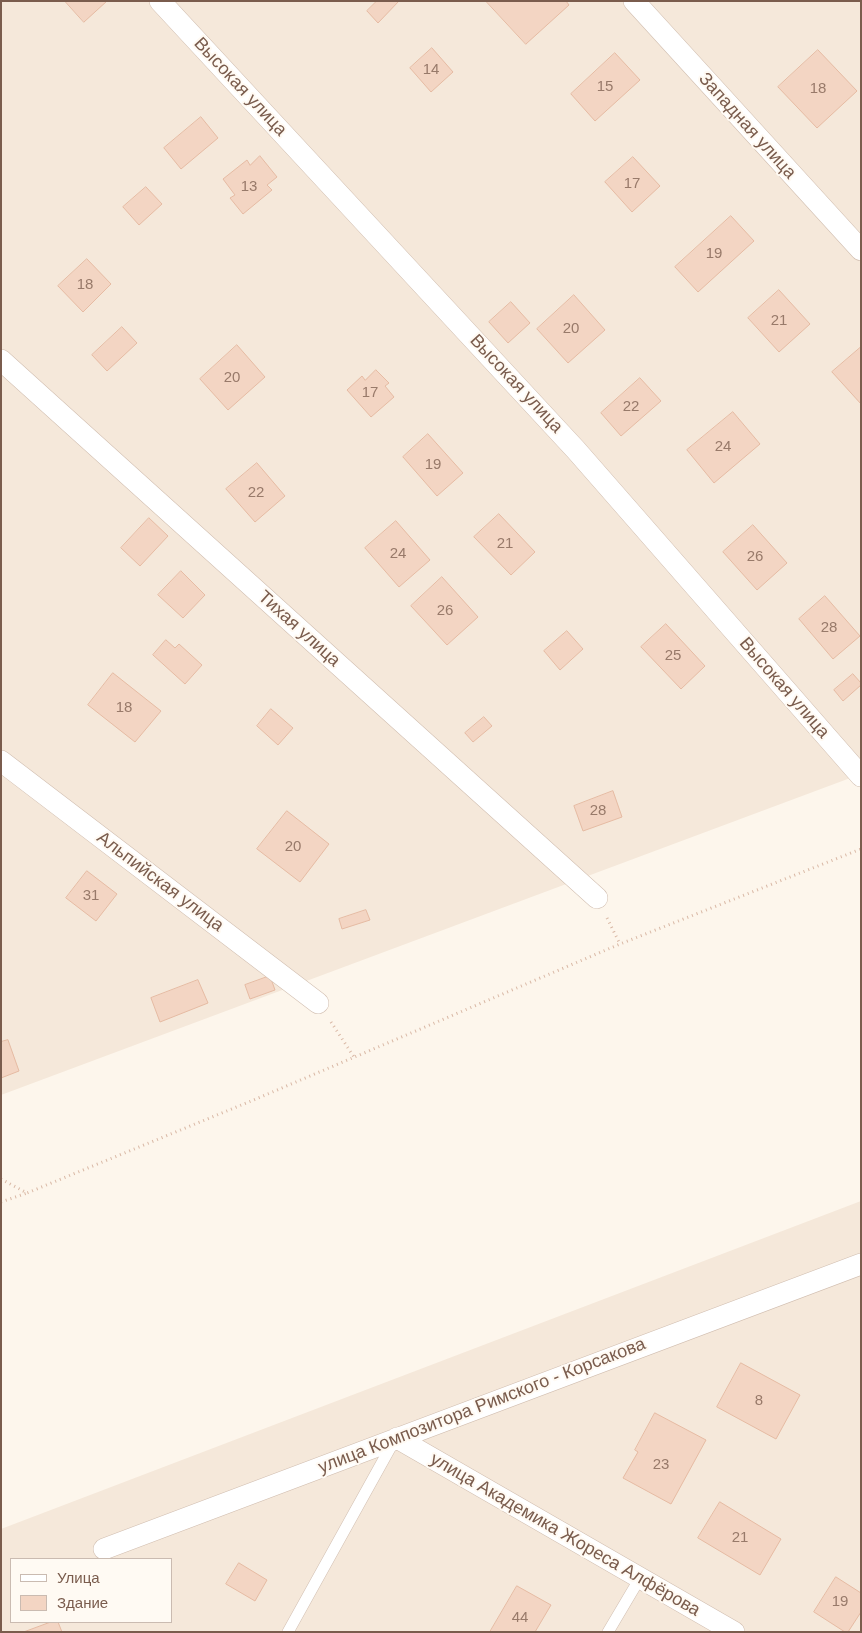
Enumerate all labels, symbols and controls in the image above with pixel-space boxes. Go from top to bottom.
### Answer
street label: Высокая улица [189,33,291,141]
house number: 14 [423,61,439,79]
street label: Западная улица [694,68,800,184]
house number: 15 [597,78,613,96]
house number: 18 [810,80,826,98]
house number: 17 [624,175,640,193]
house number: 13 [241,178,257,196]
house number: 19 [706,245,722,263]
house number: 18 [77,276,93,294]
house number: 21 [771,312,787,330]
house number: 20 [563,320,579,338]
street label: Высокая улица [465,330,567,438]
house number: 20 [224,369,240,387]
house number: 17 [362,384,378,402]
house number: 22 [623,398,639,416]
house number: 24 [715,438,731,456]
house number: 19 [425,456,441,474]
house number: 22 [248,484,264,502]
house number: 21 [497,535,513,553]
house number: 24 [390,545,406,563]
house number: 26 [747,548,763,566]
street label: Тихая улица [253,586,345,672]
house number: 26 [437,602,453,620]
house number: 28 [821,619,837,637]
street label: Высокая улица [734,633,834,743]
house number: 25 [665,647,681,665]
house number: 18 [116,699,132,717]
house number: 28 [590,802,606,820]
street label: Альпийская улица [92,827,228,937]
house number: 20 [285,838,301,856]
house number: 31 [83,887,99,905]
street label: улица Композитора Римского - Корсакова [315,1333,649,1479]
house number: 8 [755,1392,763,1410]
street label: улица Академика Жореса Алфёрова [426,1449,704,1621]
house number: 23 [653,1456,669,1474]
house number: 21 [732,1529,748,1547]
legend [10,1558,172,1623]
text: Улица [57,1569,100,1586]
house number: 19 [832,1593,848,1611]
text: Здание [57,1594,108,1611]
house number: 44 [512,1609,528,1627]

